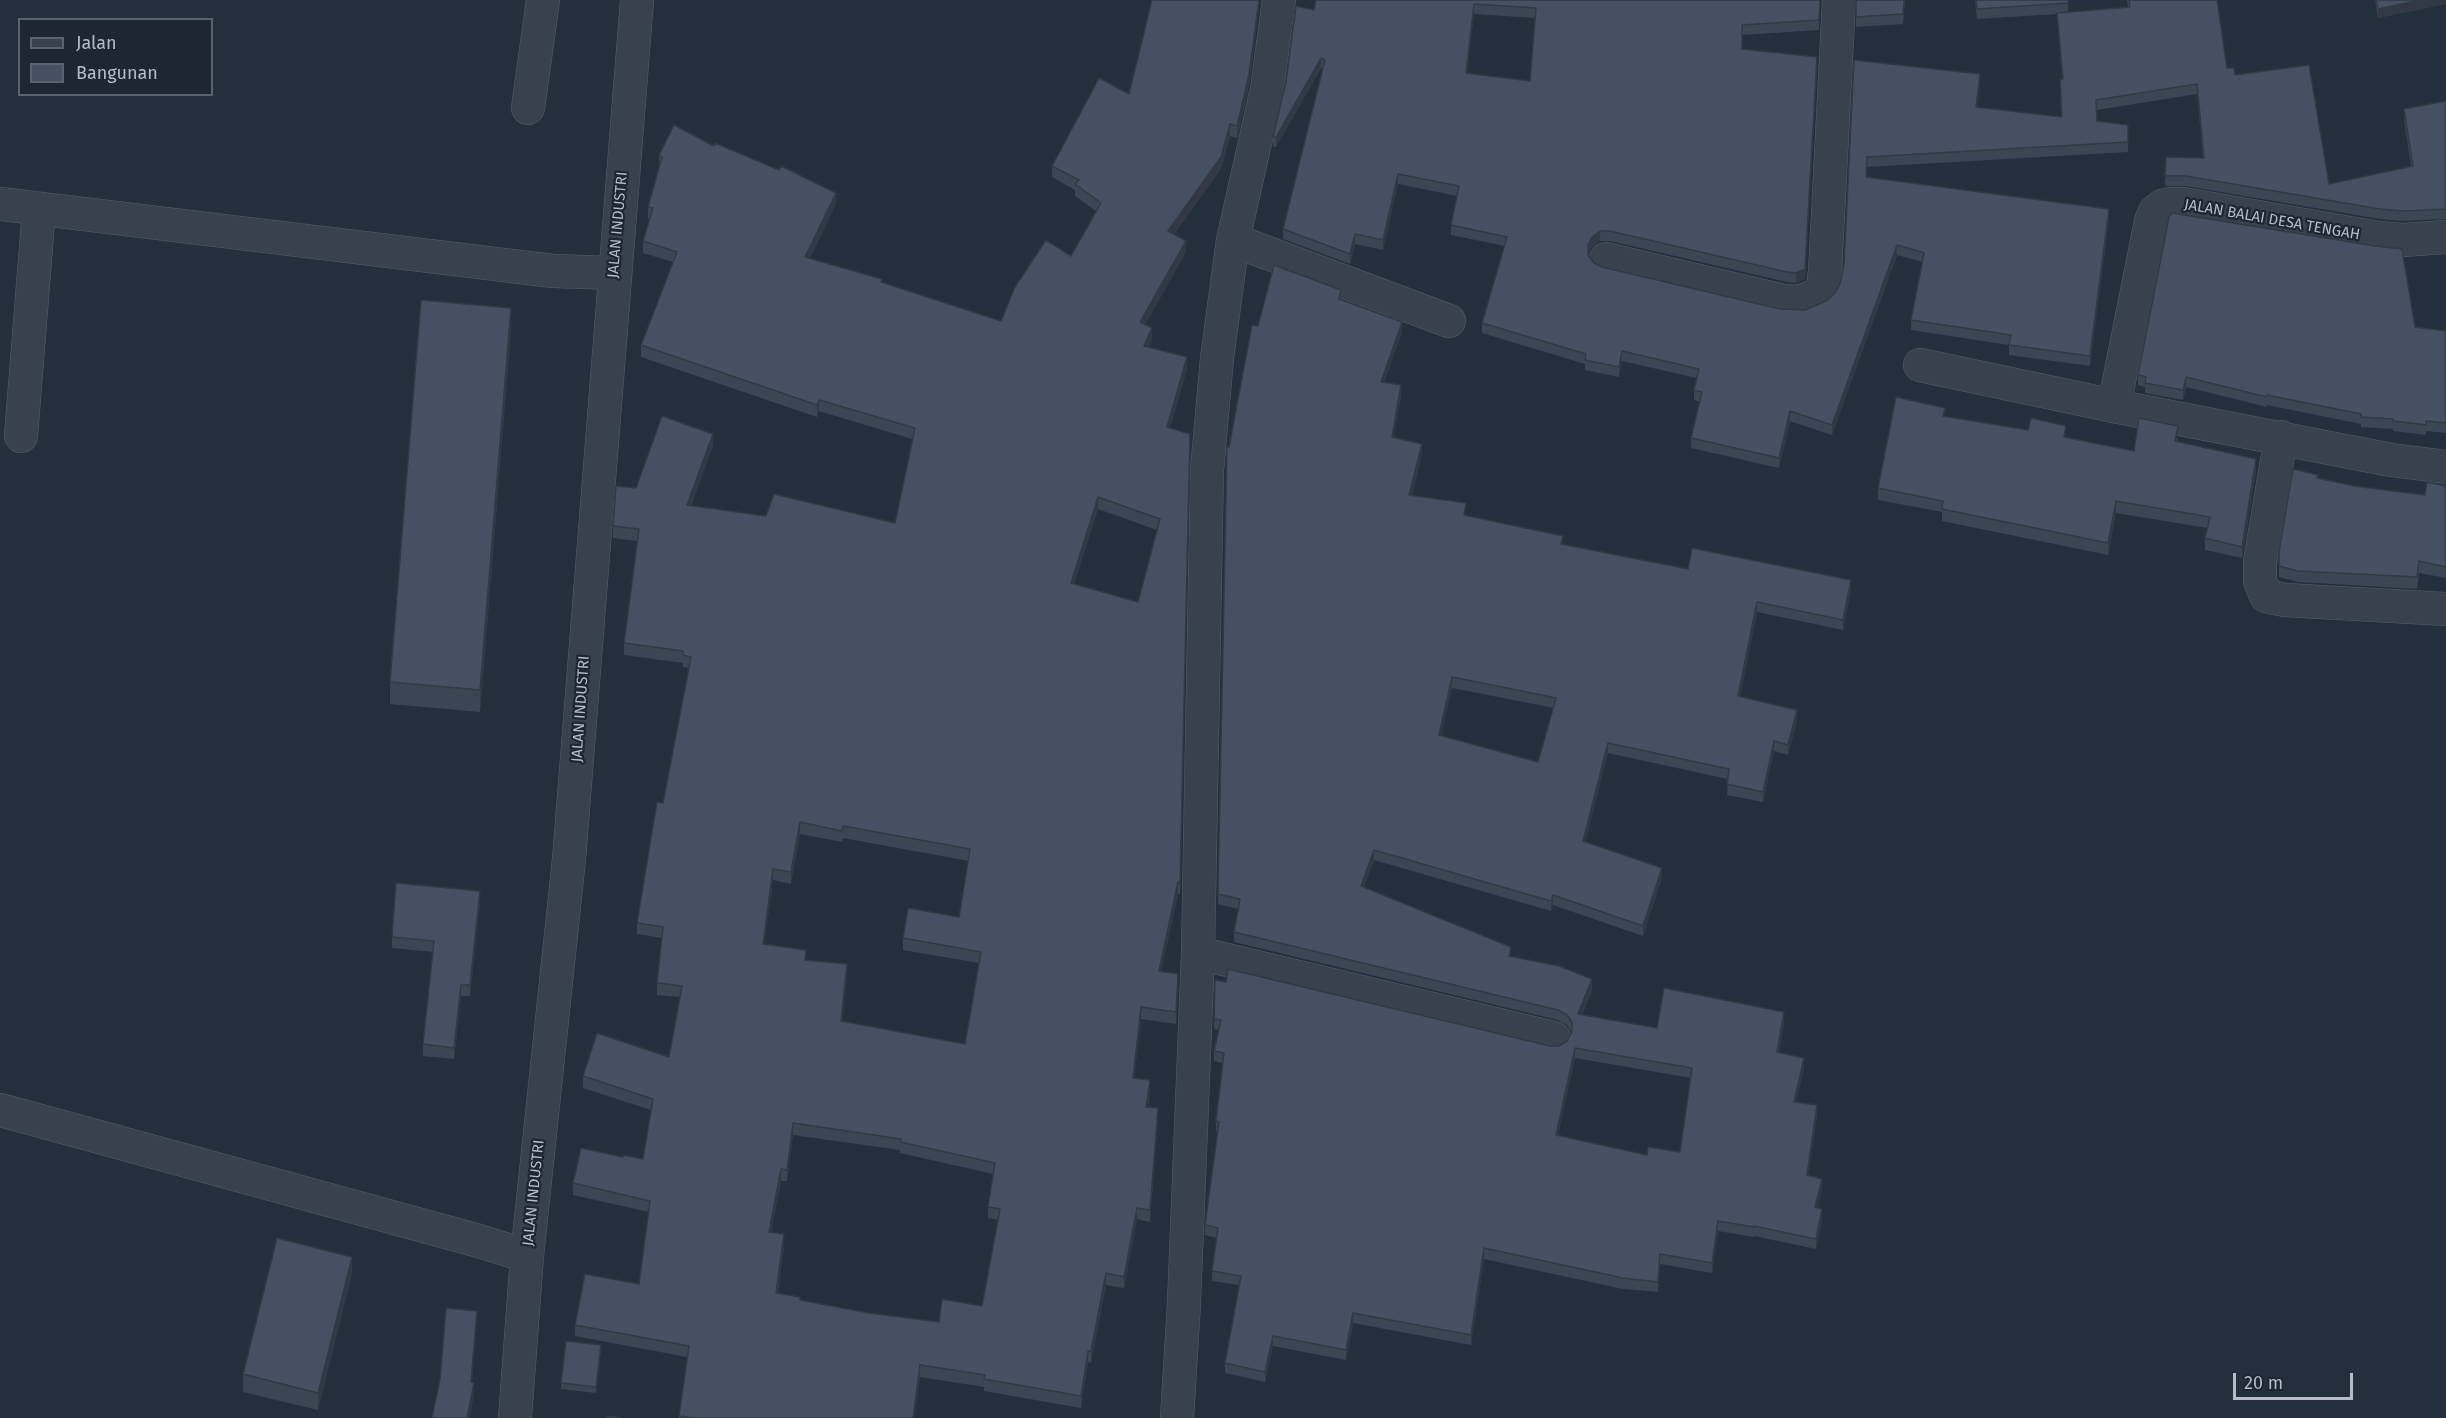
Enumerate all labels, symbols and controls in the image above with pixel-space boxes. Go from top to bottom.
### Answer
legend [18,18,213,96]
text: Jalan [76,32,117,54]
text: Bangunan [76,62,158,84]
street label: JALAN INDUSTRI [604,171,632,279]
street label: JALAN BALAI DESA TENGAH [2183,196,2361,244]
street label: JALAN INDUSTRI [568,655,594,763]
street label: JALAN INDUSTRI [519,1139,549,1247]
scale bar [2236,1361,2356,1399]
text: 20 m [2244,1372,2283,1394]

